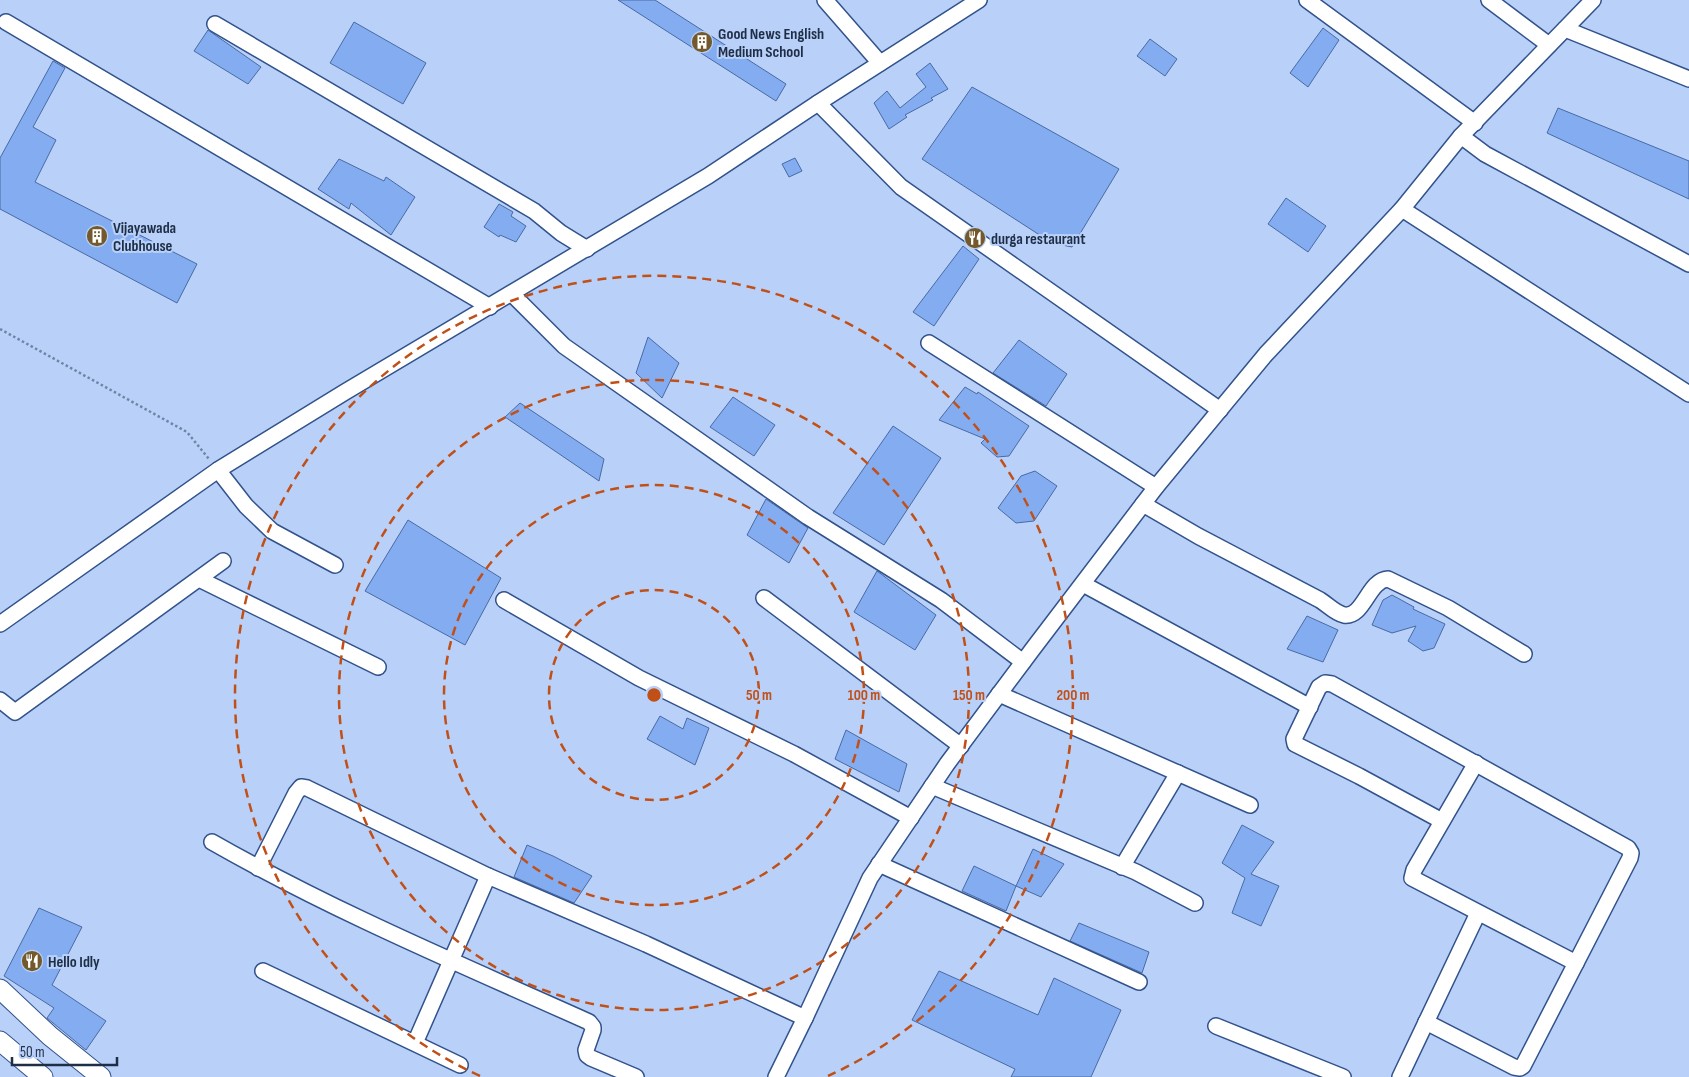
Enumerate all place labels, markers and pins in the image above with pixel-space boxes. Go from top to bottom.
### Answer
place label: Good News English Medium School [718,25,824,62]
building icon: Good News English Medium School [690,30,714,54]
place label: Vijayawada Clubhouse [113,219,176,256]
building icon: Vijayawada Clubhouse [85,224,109,248]
restaurant icon: durga restaurant [963,226,987,250]
place label: durga restaurant [991,230,1085,249]
centre of rings [645,686,663,704]
restaurant icon: Hello Idly [20,949,44,973]
place label: Hello Idly [48,953,100,972]

